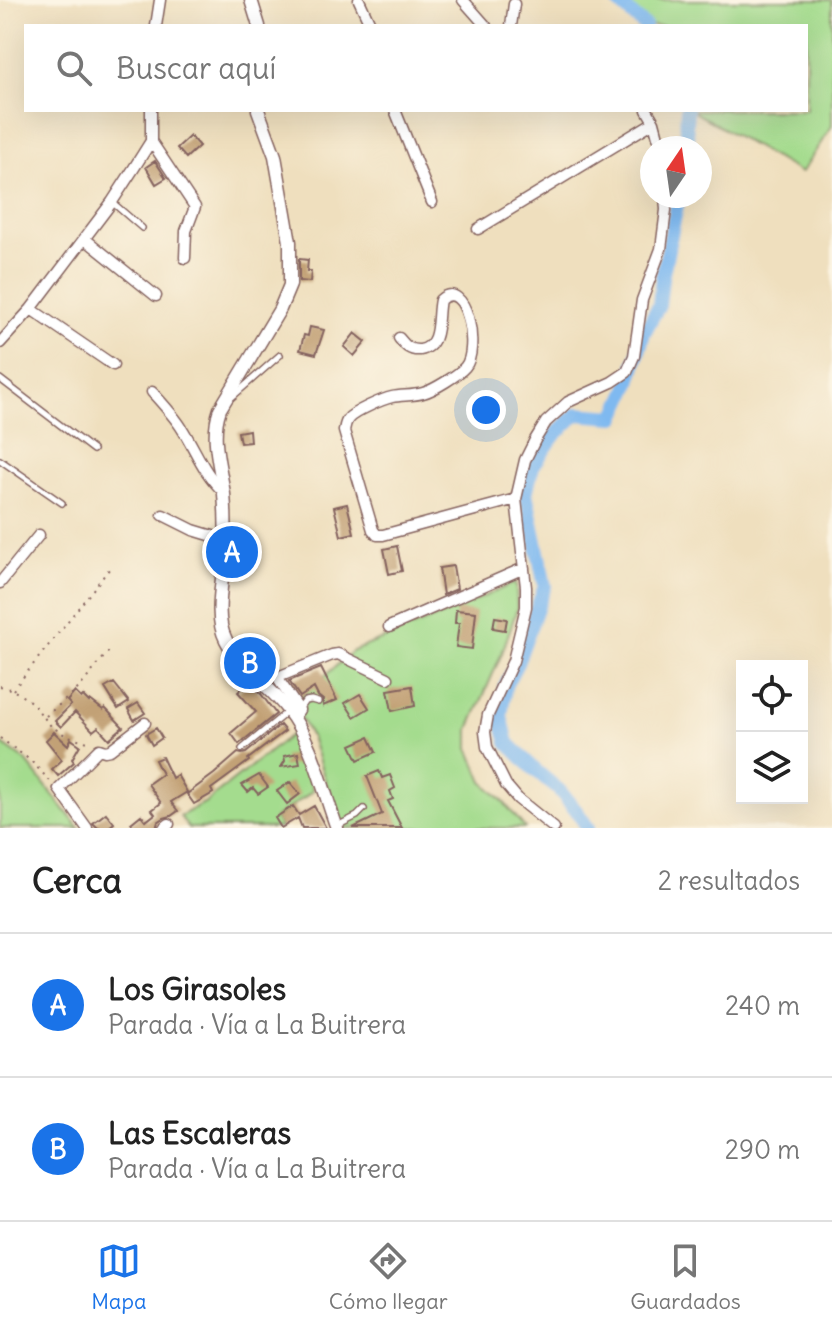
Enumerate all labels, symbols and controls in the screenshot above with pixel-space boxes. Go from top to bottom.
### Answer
search box [24,24,808,112]
icon: search [52,46,96,90]
text: Buscar aquí [116,49,276,87]
north arrow [640,136,712,208]
your location [466,390,506,430]
pin: A [206,522,258,582]
pin: B [224,633,276,693]
map controls [736,660,808,804]
button: locate [736,660,808,732]
button: layers [736,732,808,804]
text: Cerca [32,859,122,902]
text: 2 resultados [658,864,800,897]
text: Los Girasoles [108,970,286,1008]
text: A [50,989,66,1022]
text: 240 m [725,989,800,1022]
text: Parada · Vía a La Buitrera [108,1008,406,1041]
text: Las Escaleras [108,1114,291,1152]
text: B [49,1133,67,1166]
text: 290 m [725,1133,800,1166]
text: Parada · Vía a La Buitrera [108,1152,406,1185]
tab: Mapa [91,1239,147,1315]
tab: Cómo llegar [329,1239,448,1315]
tab: Guardados [630,1239,741,1315]

